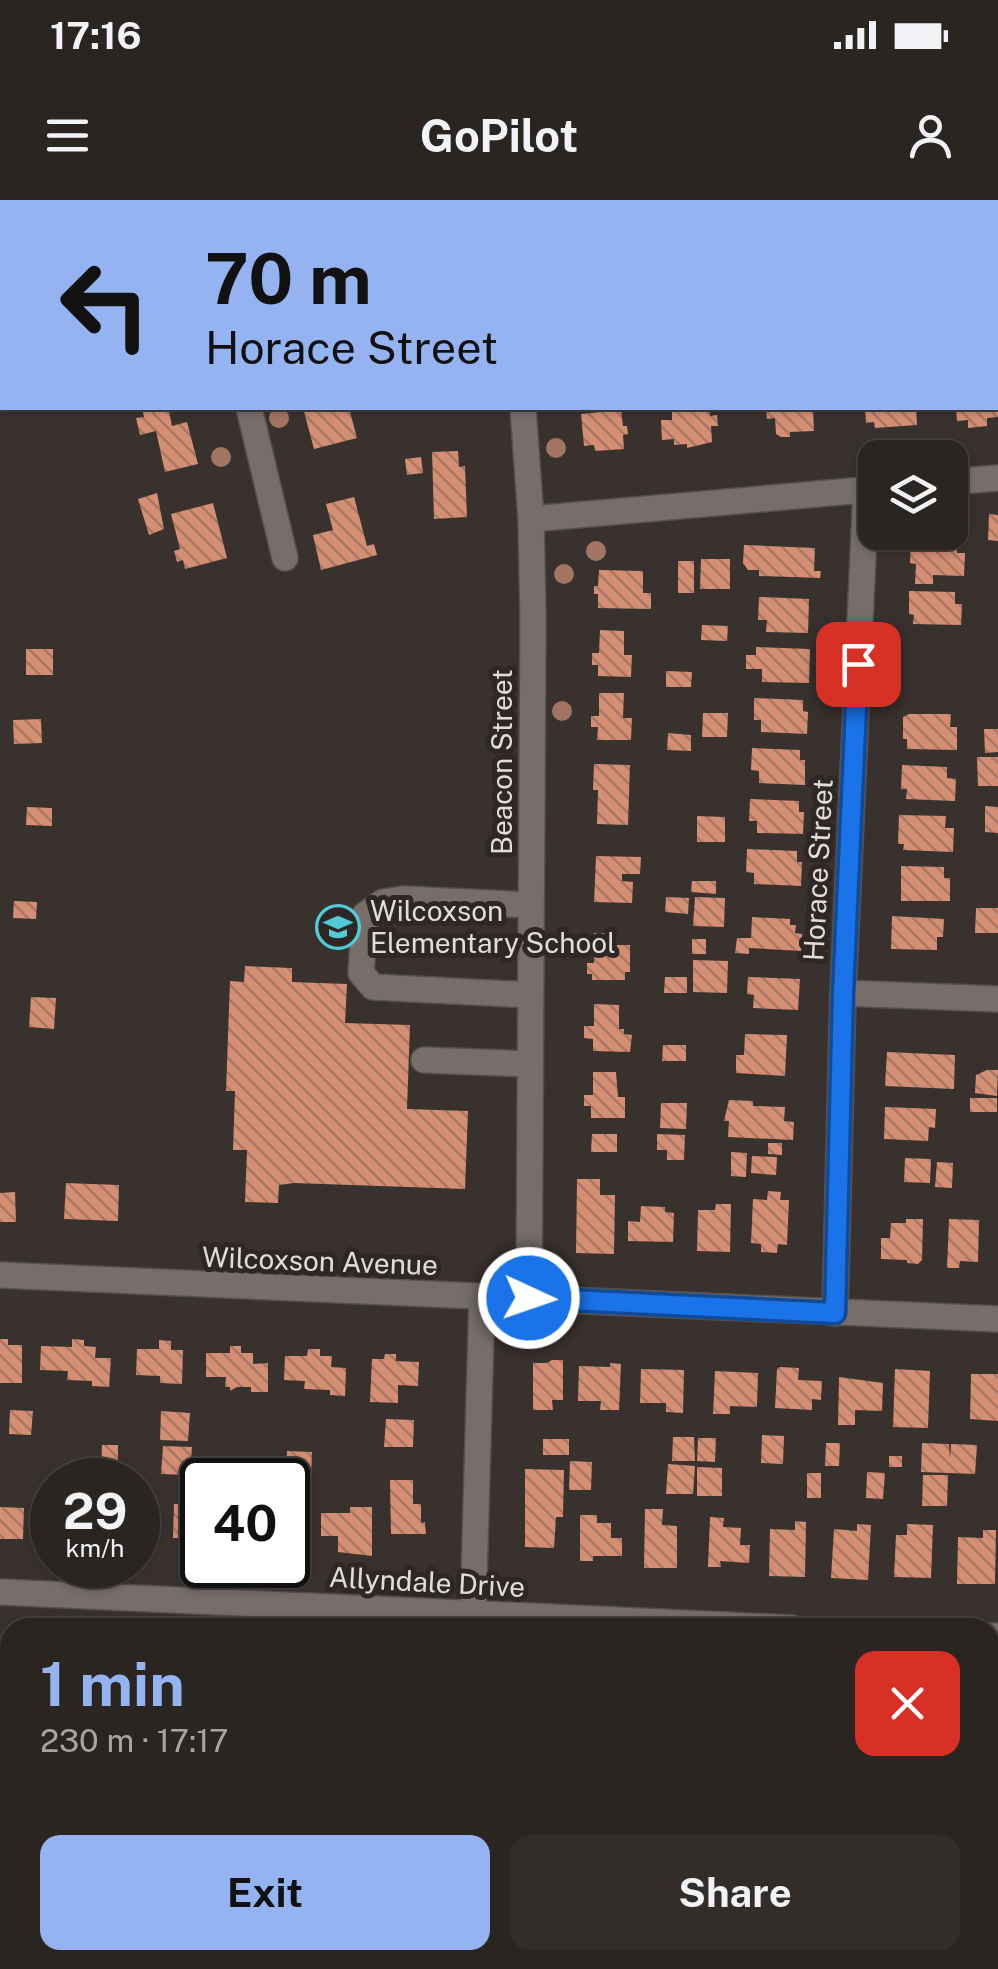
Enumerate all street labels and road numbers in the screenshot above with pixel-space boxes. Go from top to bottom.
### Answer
street label: Beacon Street [485,669,518,855]
street label: Horace Street [796,778,839,962]
street label: Wilcoxson Avenue [201,1240,439,1281]
street label: Allyndale Drive [328,1560,526,1603]

